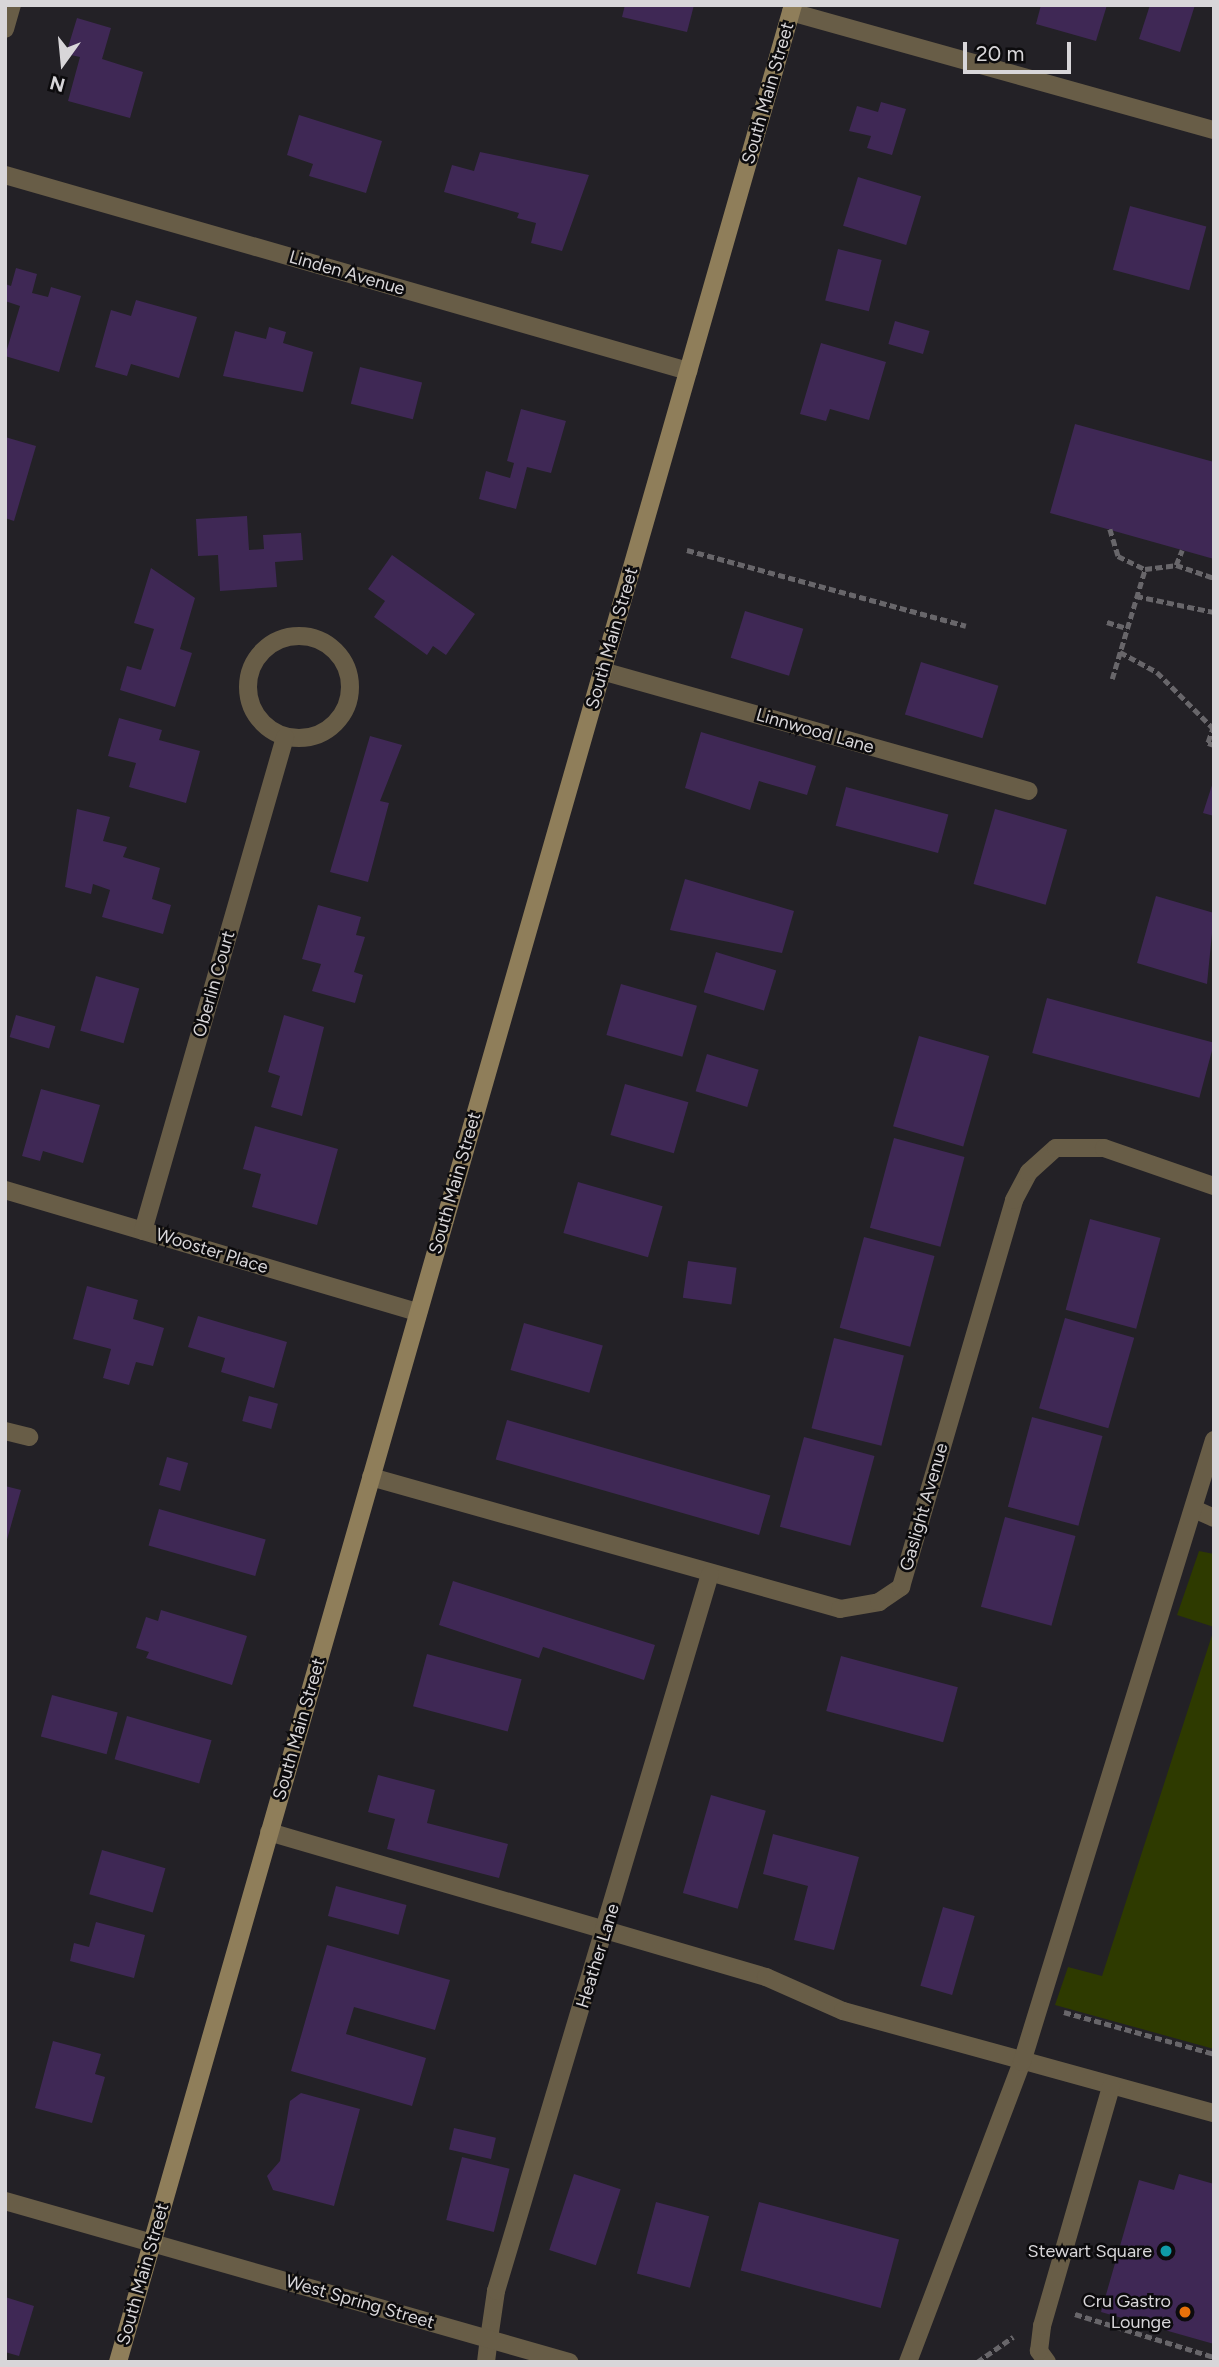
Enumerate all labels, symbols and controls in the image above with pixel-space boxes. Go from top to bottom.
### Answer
street label: South Main Street [737,20,799,166]
north arrow [28,28,98,98]
scale bar [967,28,1076,72]
text: 20 m [976,41,1024,66]
text: N [47,71,68,97]
street label: Linden Avenue [287,246,407,300]
street label: South Main Street [581,565,643,711]
street label: Linnwood Lane [754,704,876,758]
street label: Oberlin Court [189,928,239,1040]
street label: South Main Street [424,1110,486,1256]
street label: Wooster Place [153,1224,271,1278]
street label: Gaslight Avenue [895,1441,953,1573]
street label: South Main Street [268,1656,330,1802]
street label: Heather Lane [572,1901,624,2011]
street label: South Main Street [112,2201,174,2347]
place label: Stewart Square [1028,2240,1152,2262]
marker: Stewart Square [1158,2243,1174,2259]
street label: West Spring Street [283,2270,437,2334]
place label: Cru Gastro Lounge [1083,2291,1171,2334]
marker: Cru Gastro Lounge [1177,2304,1193,2320]

